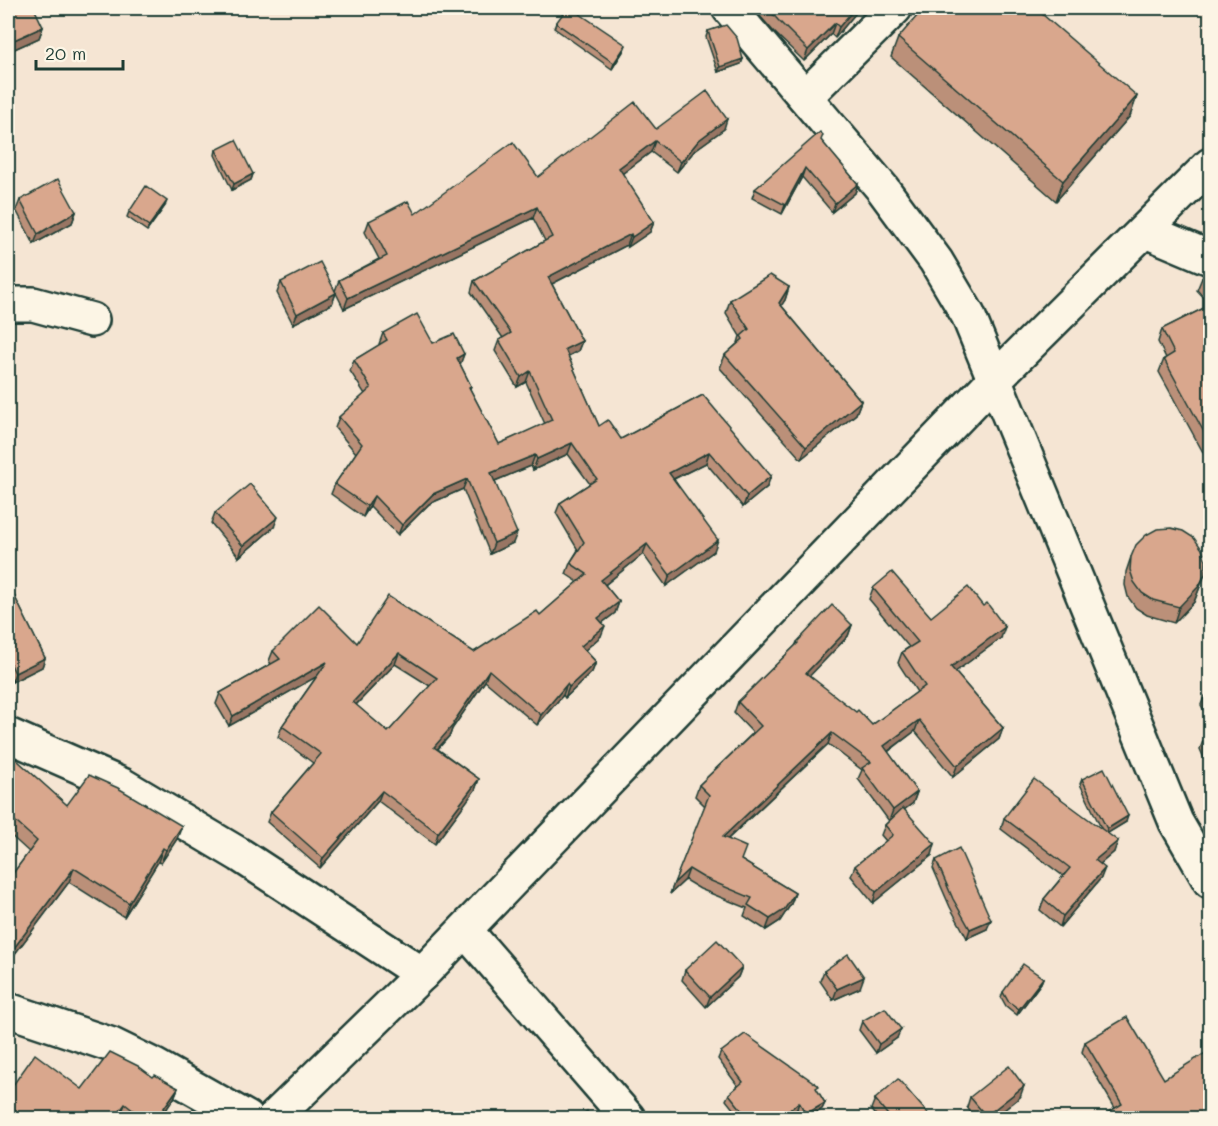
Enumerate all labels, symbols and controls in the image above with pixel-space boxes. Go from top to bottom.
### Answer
scale bar [36,33,123,71]
text: 20 m [45,41,86,65]

